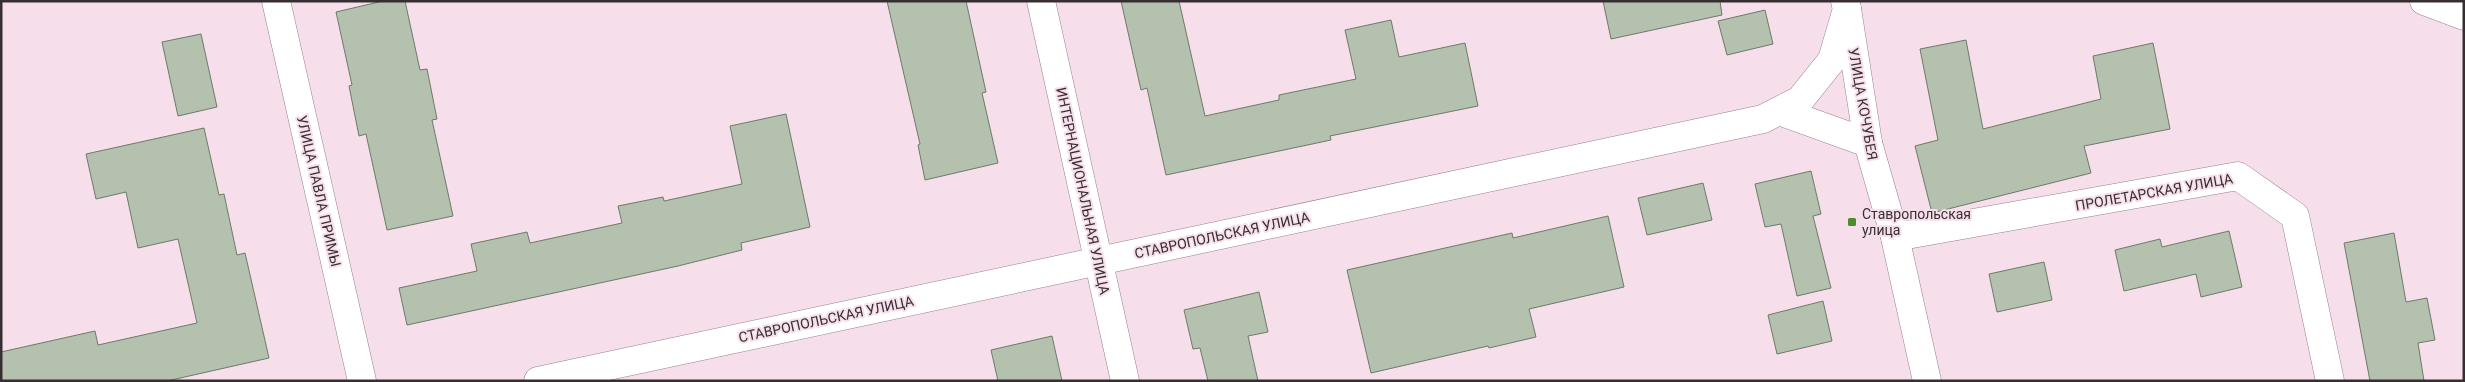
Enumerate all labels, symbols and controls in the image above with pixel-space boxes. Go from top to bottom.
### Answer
street label: УЛИЦА КОЧУБЕЯ [1845,47,1881,161]
street label: ИНТЕРНАЦИОНАЛЬНАЯ УЛИЦА [1053,86,1113,296]
street label: УЛИЦА ПАВЛА ПРИМЫ [294,114,344,268]
street label: ПРОЛЕТАРСКАЯ УЛИЦА [2074,170,2234,214]
place label: Ставропольская улица [1862,206,1971,238]
street label: СТАВРОПОЛЬСКАЯ УЛИЦА [1133,209,1311,261]
marker: Ставропольская улица [1846,216,1858,228]
street label: СТАВРОПОЛЬСКАЯ УЛИЦА [737,293,915,345]

